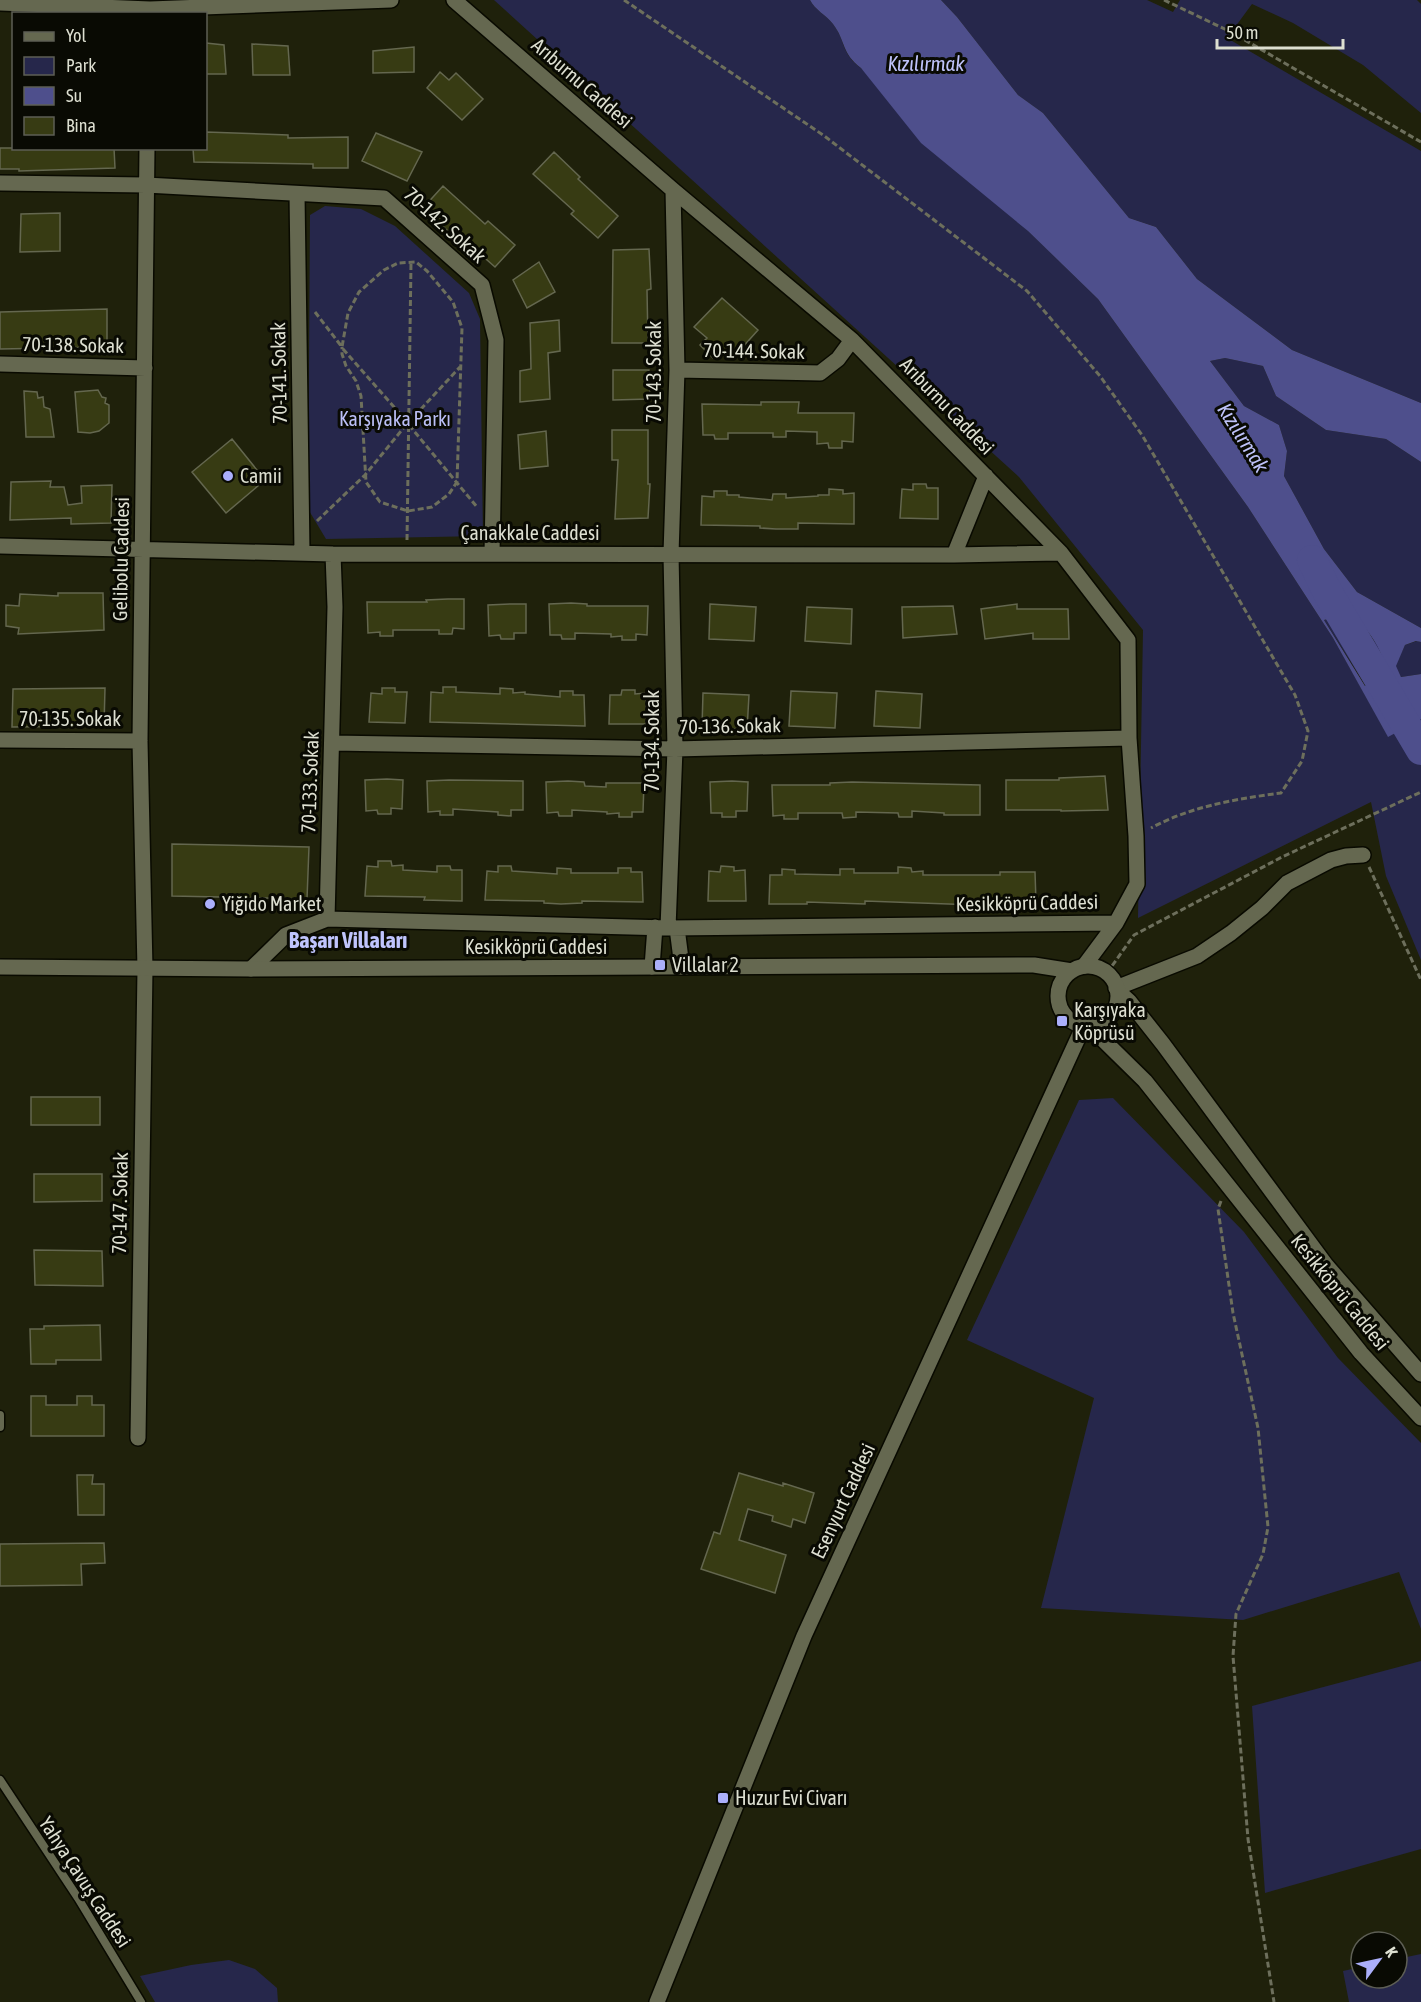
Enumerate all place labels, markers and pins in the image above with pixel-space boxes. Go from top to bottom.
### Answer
place label: Camii [240,464,282,487]
marker: Camii [221,469,235,483]
place label: Yiğido Market [222,892,322,915]
marker: Yiğido Market [203,897,217,911]
place label: Villalar 2 [672,953,739,976]
marker: Villalar 2 [653,958,667,972]
place label: Karşıyaka Köprüsü [1074,998,1146,1044]
marker: Karşıyaka Köprüsü [1055,1014,1069,1028]
place label: Huzur Evi Civarı [735,1786,847,1809]
marker: Huzur Evi Civarı [716,1791,730,1805]

